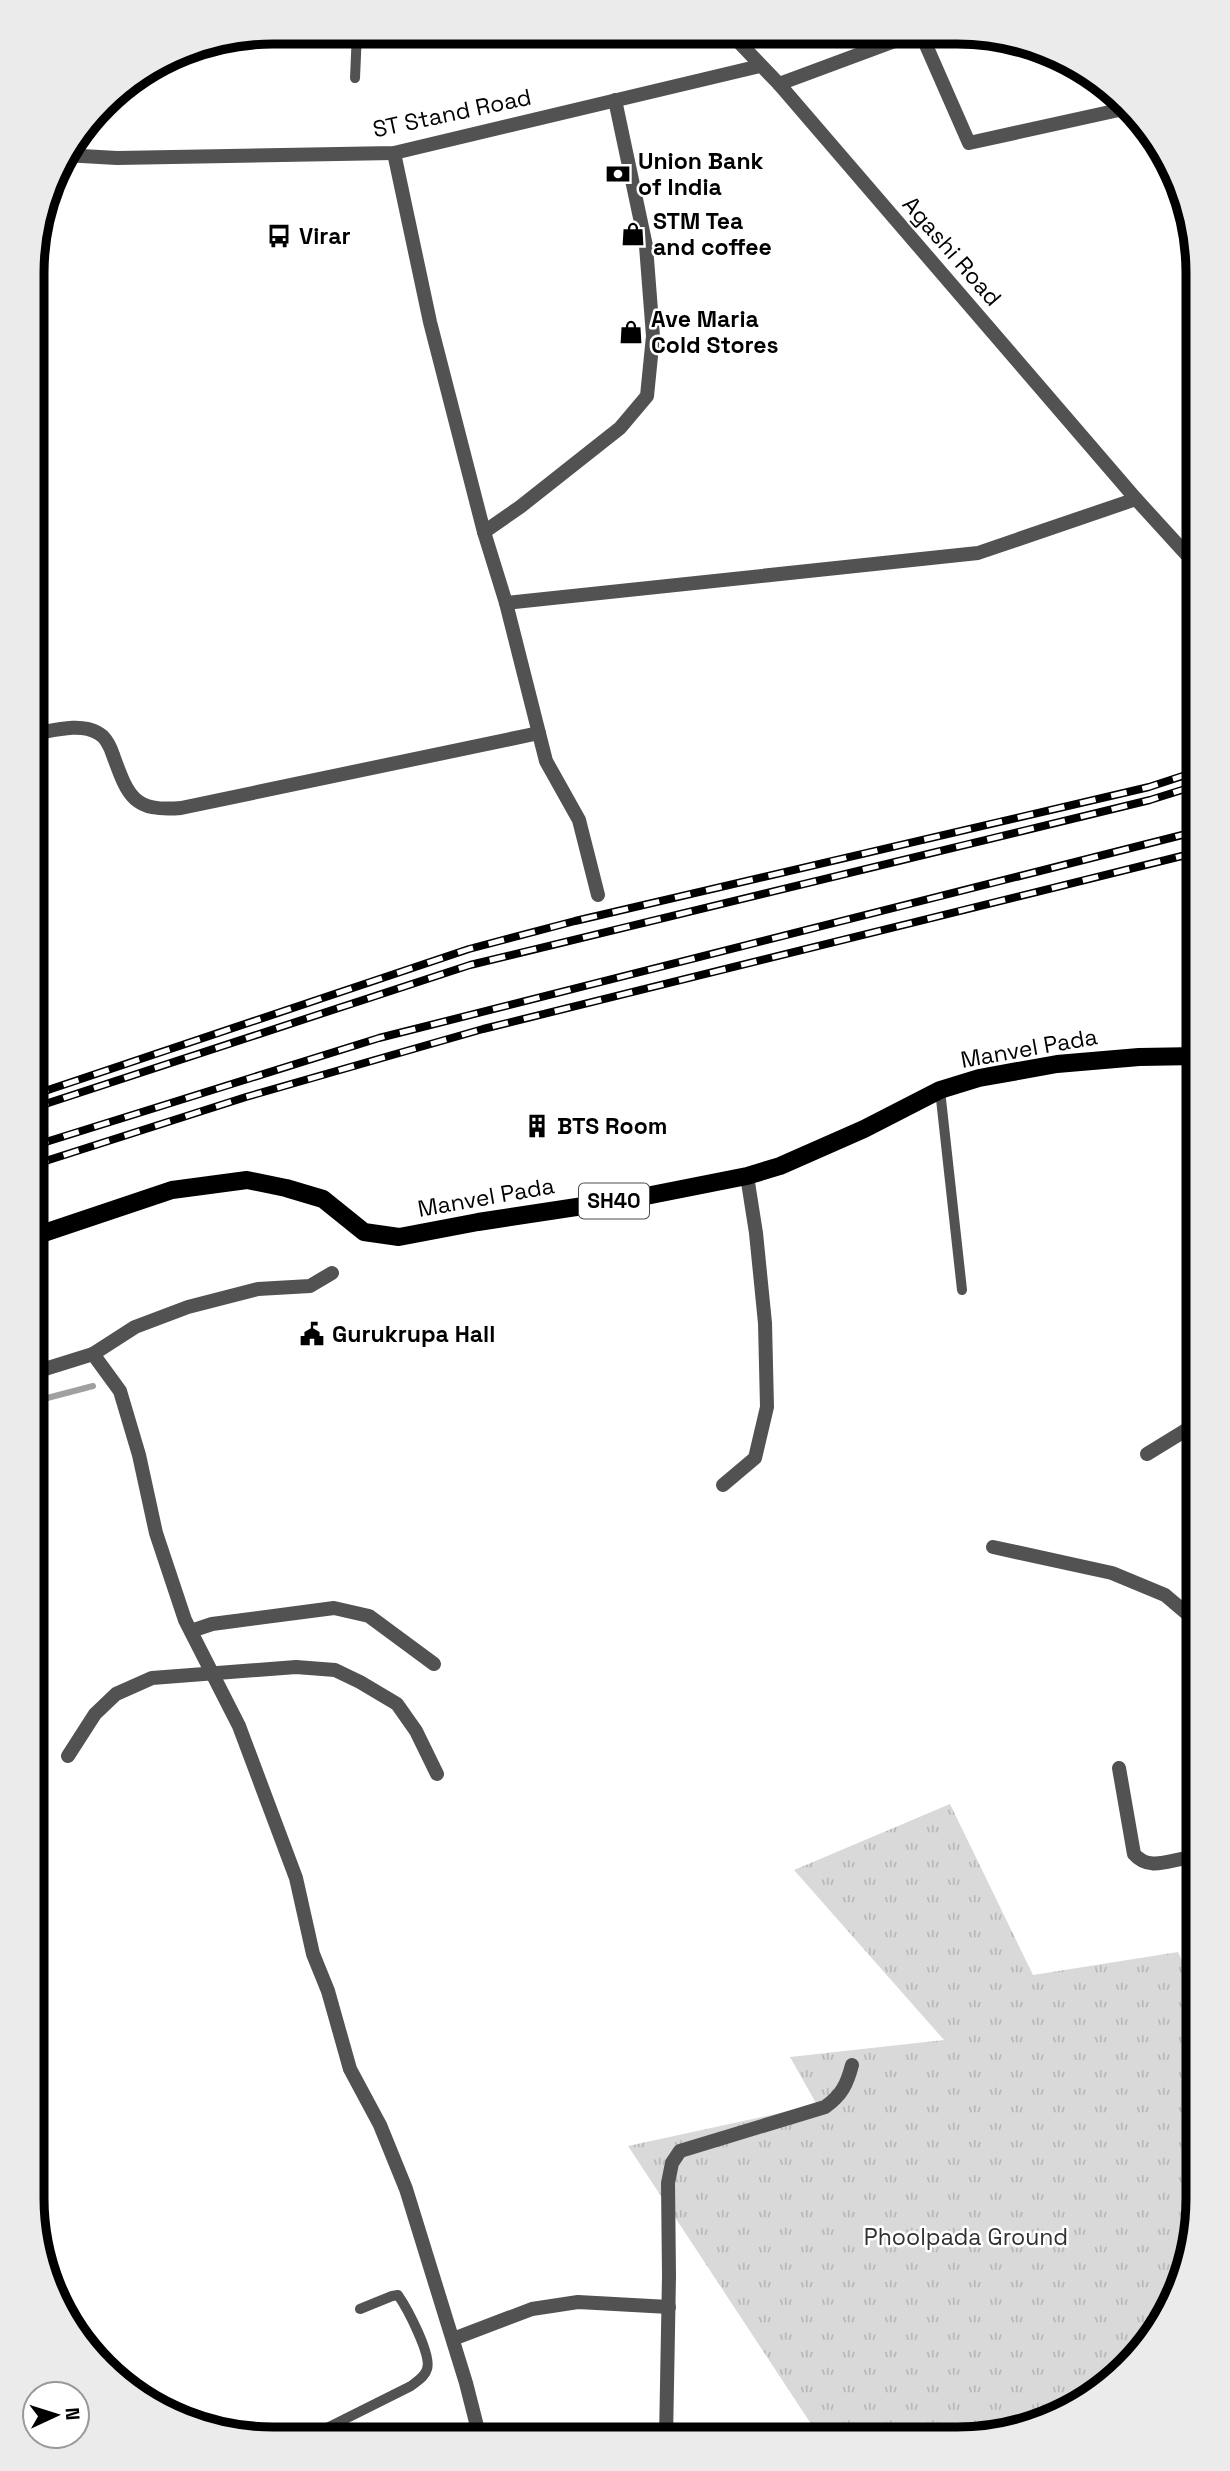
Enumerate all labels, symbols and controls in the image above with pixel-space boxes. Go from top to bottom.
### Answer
street label: ST Stand Road [370,82,534,144]
place label: Union Bank of India [638,146,764,202]
bank icon: Union Bank of India [604,160,632,188]
street label: Agashi Road [896,190,1008,312]
place label: STM Tea and coffee [653,206,772,262]
shop icon: STM Tea and coffee [619,220,647,248]
place label: Virar [299,221,351,251]
bus stop icon: Virar [265,222,293,250]
place label: Ave Maria Cold Stores [651,304,779,360]
shop icon: Ave Maria Cold Stores [617,318,645,346]
street label: Manvel Pada [958,1021,1100,1075]
place label: BTS Room [557,1111,667,1141]
building icon: BTS Room [523,1112,551,1140]
street label: Manvel Pada [415,1170,557,1224]
road number: SH40 [579,1184,649,1218]
place label: Gurukrupa Hall [332,1319,495,1349]
public building icon: Gurukrupa Hall [298,1320,326,1348]
park label: Phoolpada Ground [864,2222,1068,2252]
north arrow [21,2380,91,2450]
text: N [60,2407,85,2421]

